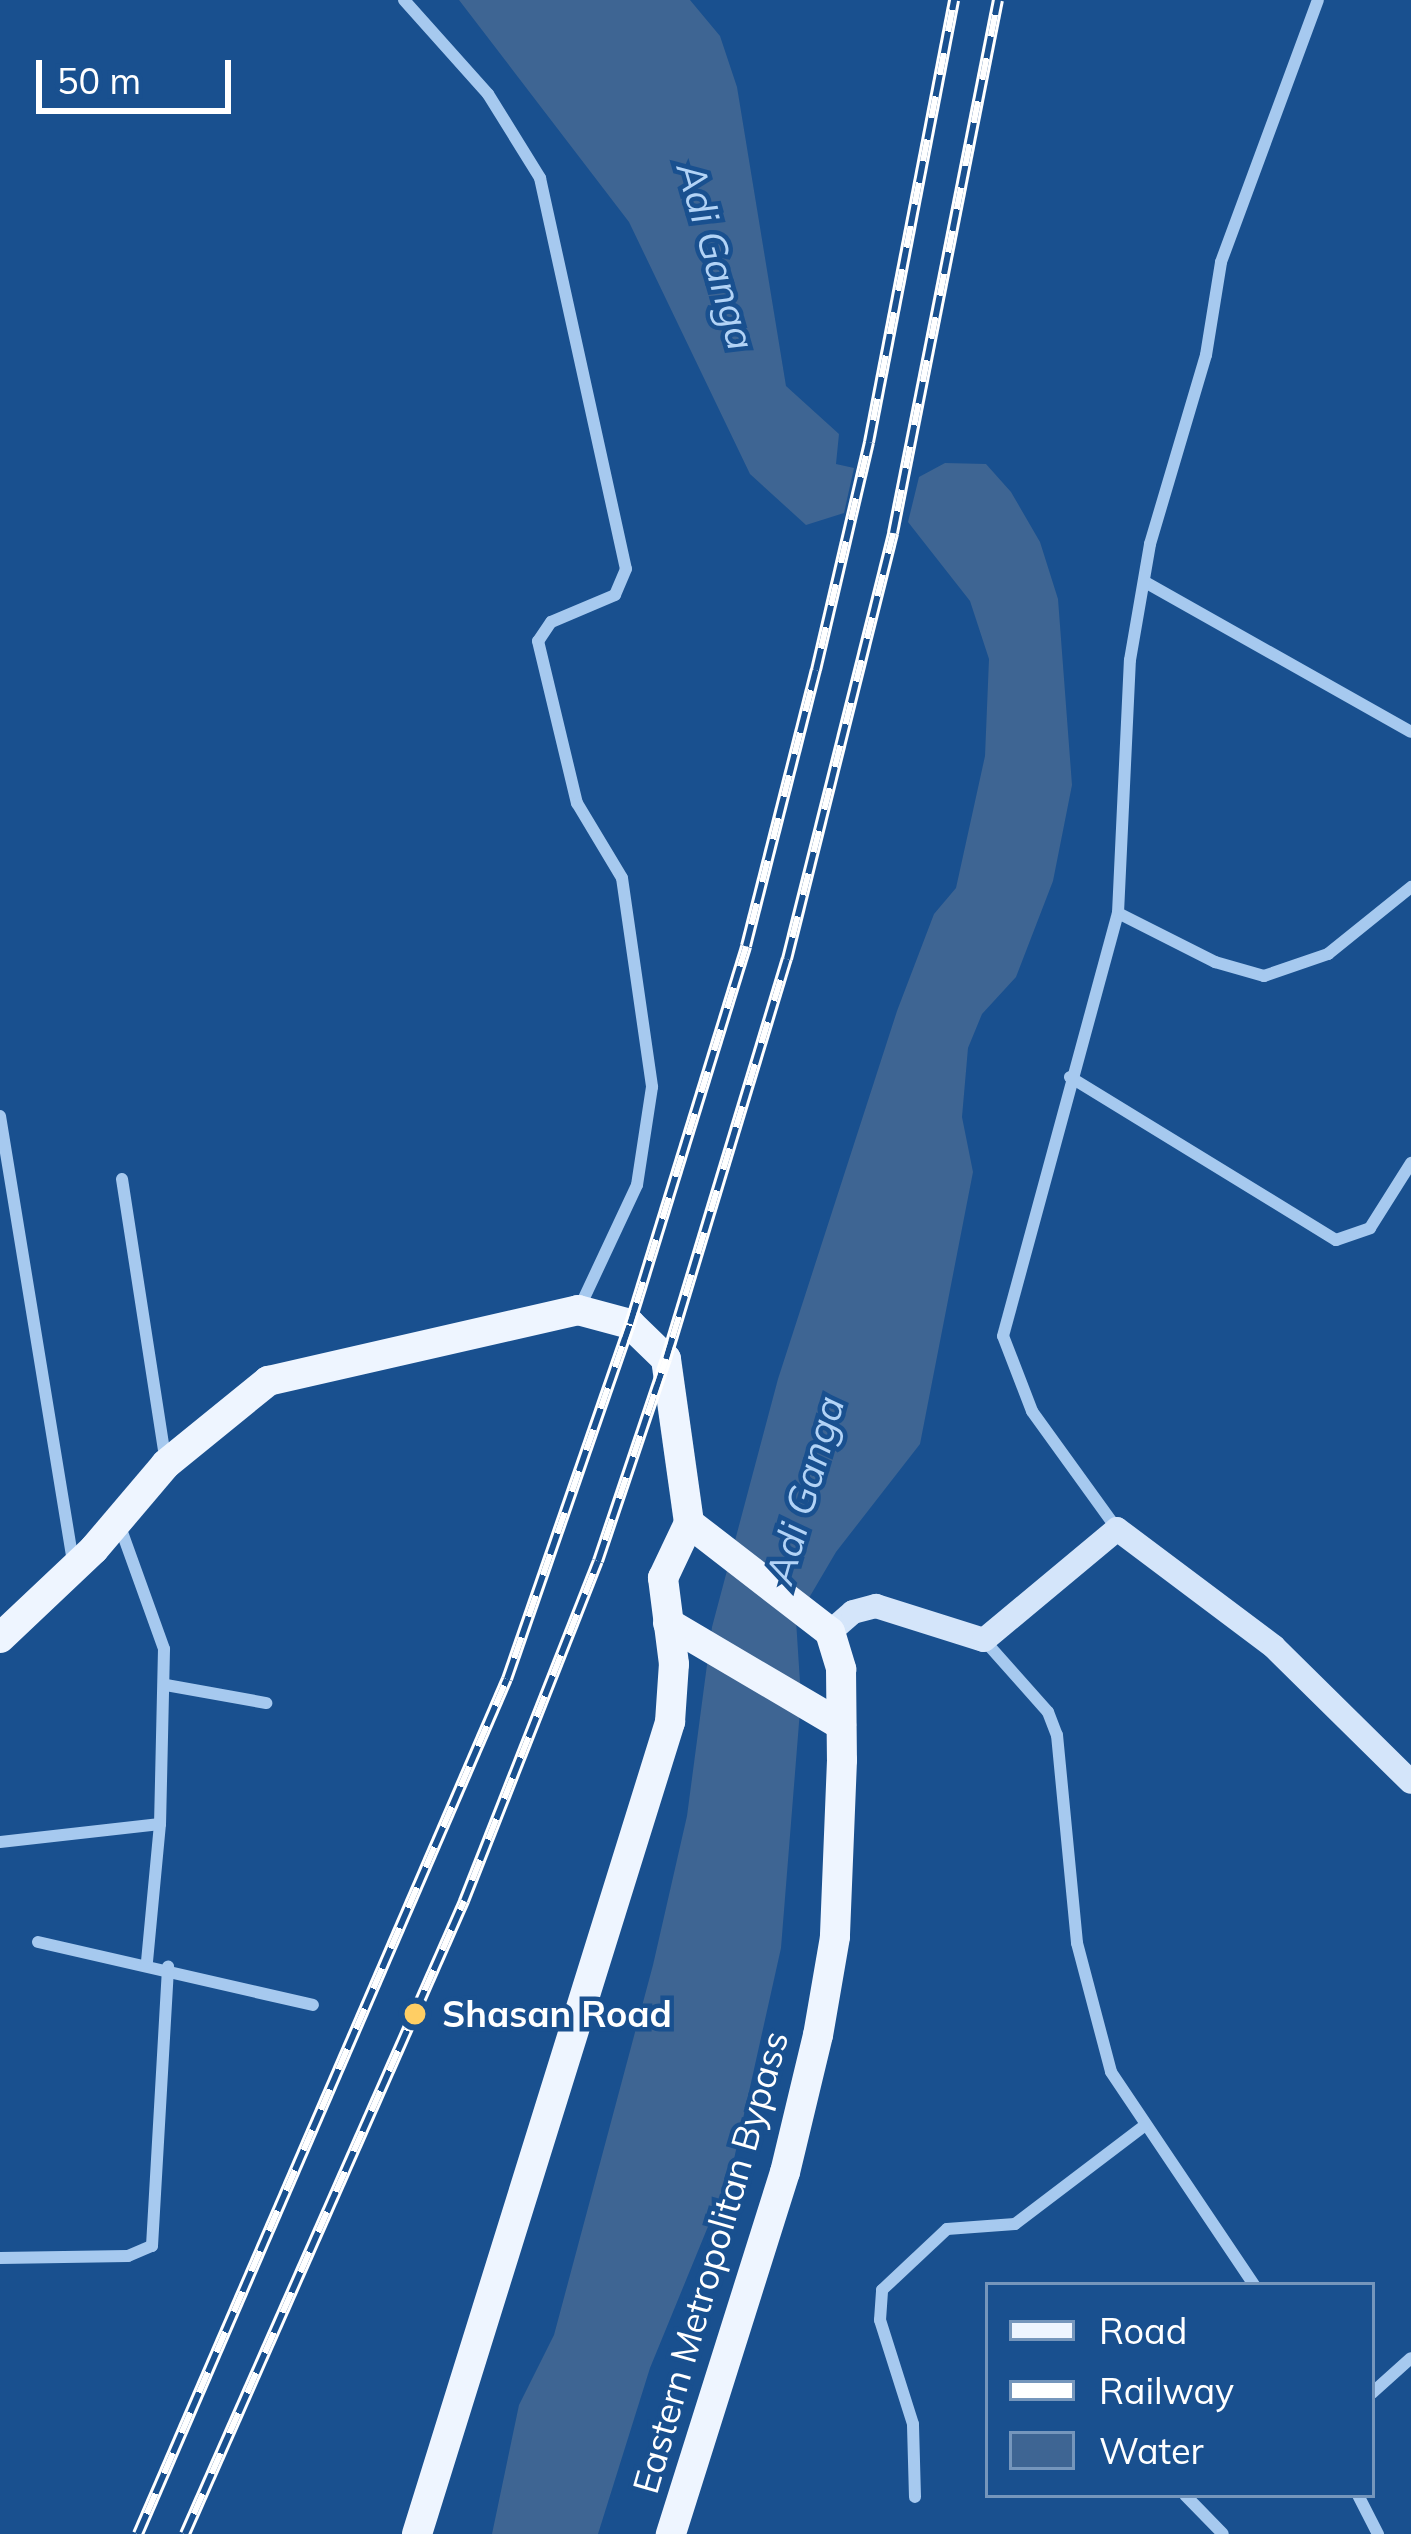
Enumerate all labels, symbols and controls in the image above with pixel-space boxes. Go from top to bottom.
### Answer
scale bar [42,36,237,110]
text: 50 m [57,58,141,103]
water label: Adi Ganga [667,157,765,355]
water label: Adi Ganga [756,1391,854,1589]
place label: Shasan Road [442,1992,672,2036]
marker: Shasan Road [399,1998,431,2030]
street label: Eastern Metropolitan Bypass [623,2026,797,2498]
legend [985,2282,1375,2498]
text: Road [1099,2308,1187,2353]
text: Railway [1099,2368,1234,2413]
text: Water [1099,2428,1204,2473]

